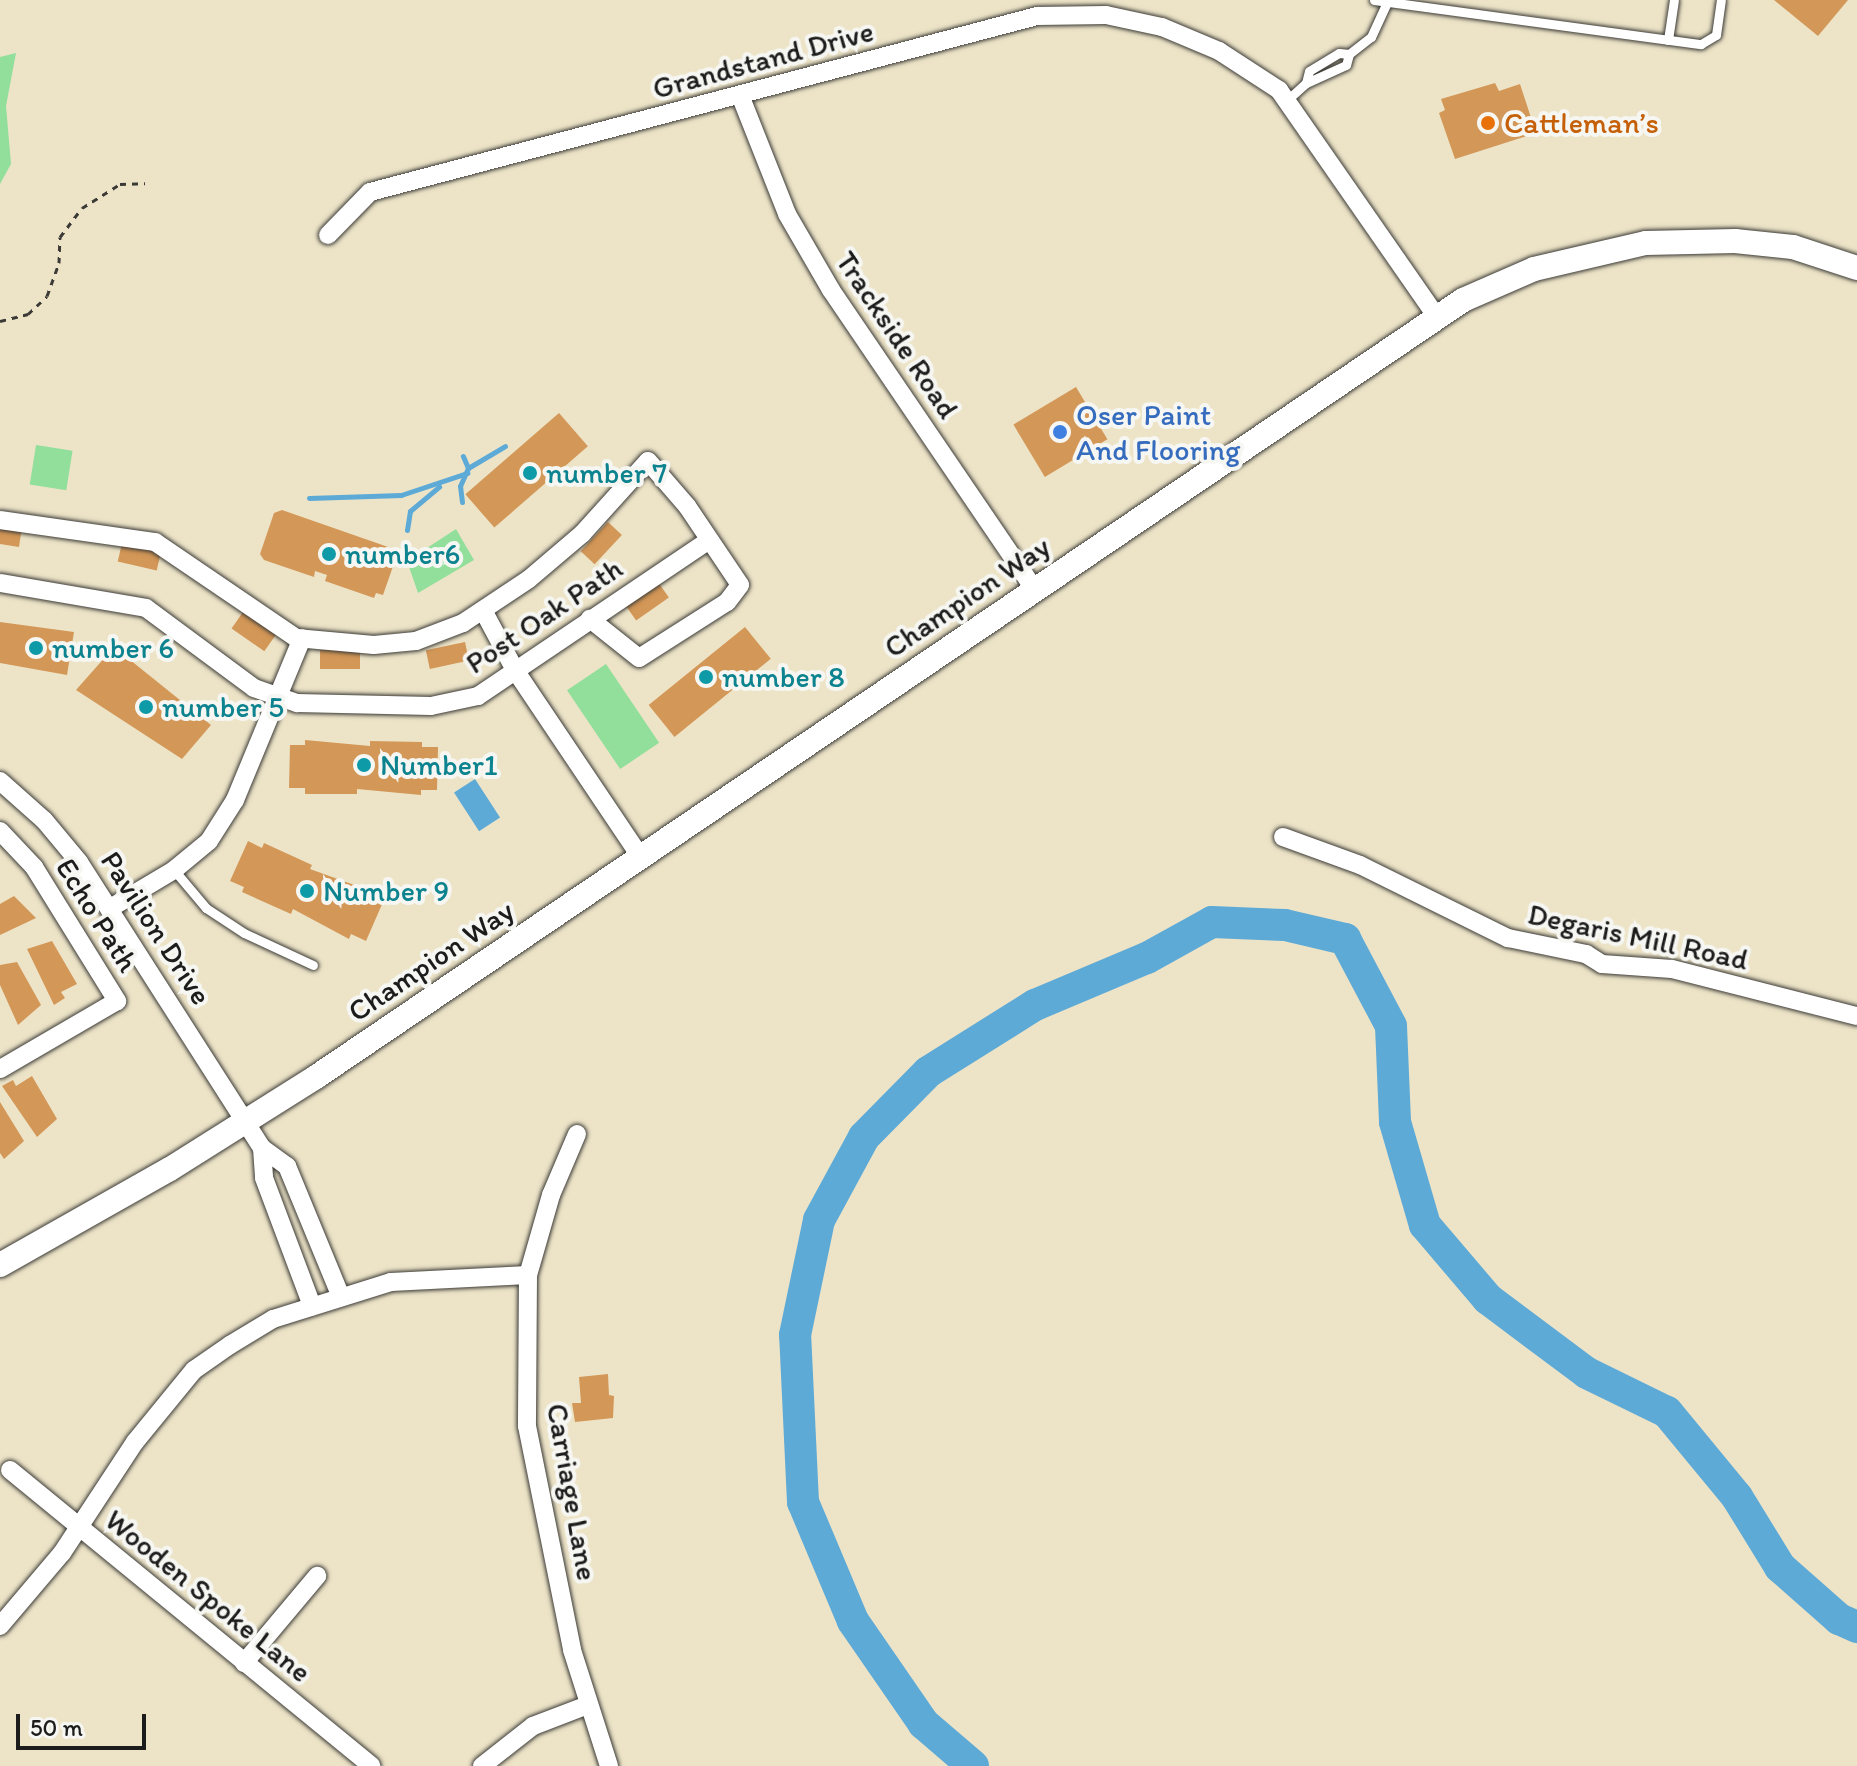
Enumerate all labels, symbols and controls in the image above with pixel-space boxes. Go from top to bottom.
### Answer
street label: Grandstand Drive [648,13,878,107]
place label: Cattleman’s [1504,105,1659,141]
marker: Cattleman’s [1479,114,1497,132]
street label: Trackside Road [828,244,966,426]
place label: Oser Paint And Flooring [1076,397,1241,468]
marker: Oser Paint And Flooring [1051,423,1069,441]
place label: number 7 [546,455,667,491]
marker: number 7 [521,464,539,482]
street label: Champion Way [877,528,1057,666]
place label: number6 [345,536,460,572]
marker: number6 [320,545,338,563]
street label: Post Oak Path [459,551,629,681]
place label: number 6 [52,630,174,666]
marker: number 6 [27,639,45,657]
place label: number 8 [722,659,845,695]
marker: number 8 [697,668,715,686]
place label: number 5 [162,689,284,725]
marker: number 5 [137,698,155,716]
place label: Number1 [380,747,498,783]
marker: Number1 [355,756,373,774]
street label: Pavilion Drive [93,844,219,1012]
street label: Echo Path [48,852,146,978]
place label: Number 9 [323,873,449,909]
marker: Number 9 [298,882,316,900]
street label: Champion Way [341,892,521,1030]
street label: Degaris Mill Road [1525,896,1751,978]
street label: Carriage Lane [539,1400,605,1584]
street label: Wooden Spoke Lane [97,1502,319,1690]
scale bar [20,1698,150,1748]
text: 50 m [30,1713,83,1742]

